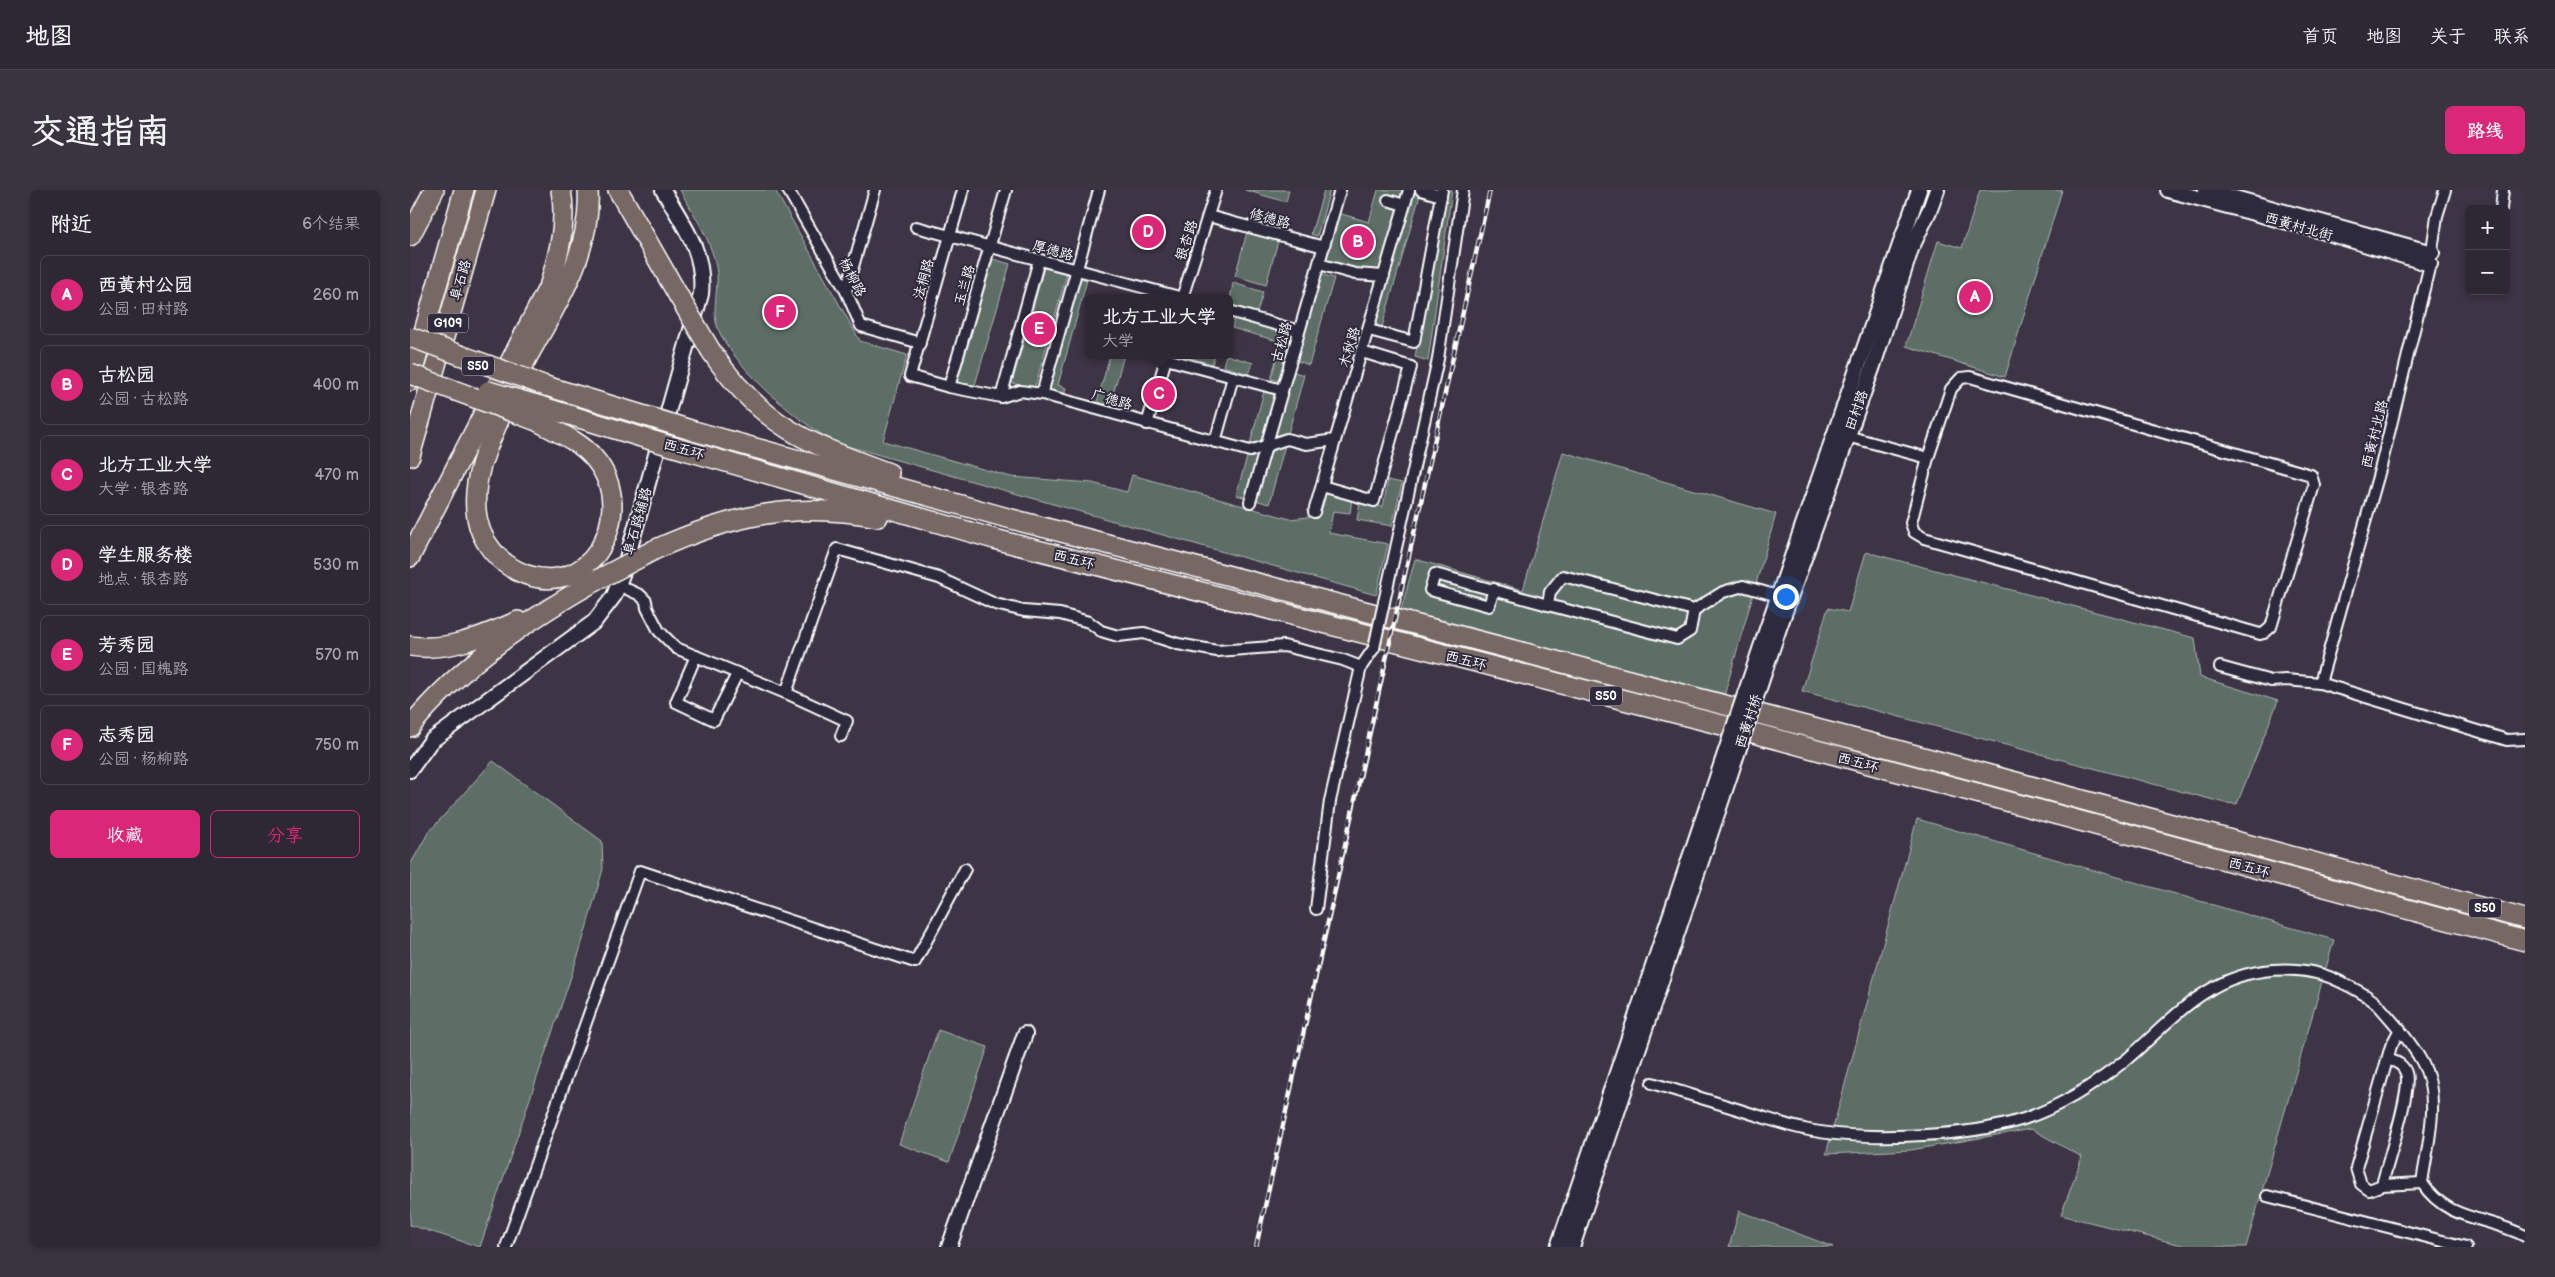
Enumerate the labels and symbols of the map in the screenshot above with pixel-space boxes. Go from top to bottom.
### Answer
street label: 修德路 [1247,205,1292,232]
street label: 西黄村北街 [2263,209,2335,244]
pin: D [1132,213,1164,251]
street label: 银杏路 [1172,218,1201,263]
pin: B [1342,223,1374,261]
street label: 厚德路 [1030,237,1075,264]
street label: 杨柳路 [835,255,870,300]
street label: 法桐路 [910,257,937,302]
street label: 阜石路 [447,258,474,303]
street label: 玉兰路 [951,263,978,308]
pin: A [1959,278,1991,316]
pin: F [764,293,796,331]
pin: E [1023,310,1055,348]
road number: G109 [428,314,468,332]
street label: 古松路 [1268,320,1295,365]
street label: 木秋路 [1335,325,1364,370]
road number: S50 [462,357,494,376]
pin: C [1143,375,1175,413]
street label: 广德路 [1089,386,1134,413]
street label: 田村路 [1841,388,1872,433]
street label: 西黄村北路 [2358,398,2391,470]
street label: 西五环 [661,436,706,463]
street label: 阜石路辅路 [620,485,655,557]
street label: 西五环 [1051,546,1096,573]
your location [1773,584,1799,610]
street label: 西五环 [1443,647,1488,674]
road number: S50 [1590,686,1622,706]
street label: 西黄村桥 [1732,692,1765,750]
street label: 西五环 [1835,749,1880,776]
street label: 西五环 [2226,854,2271,881]
road number: S50 [2469,898,2501,918]

